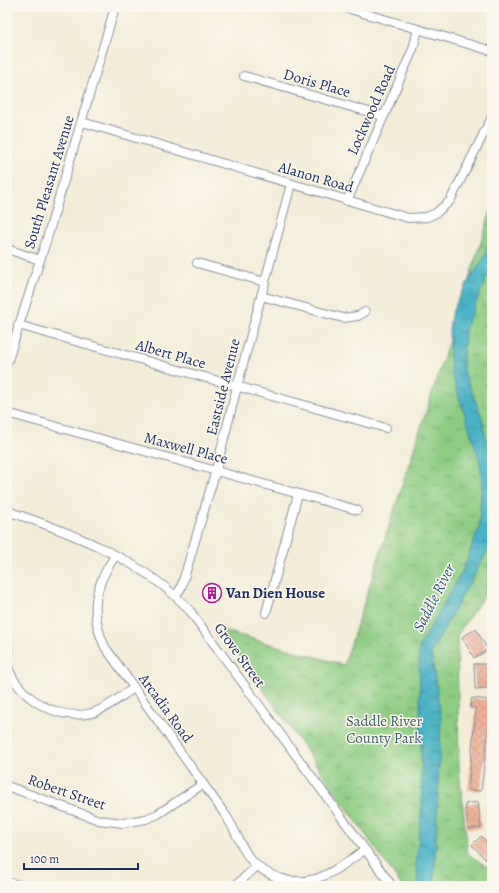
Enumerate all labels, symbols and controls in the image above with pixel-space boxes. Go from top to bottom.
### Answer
street label: Lockwood Road [342,61,400,158]
street label: Doris Place [281,64,353,102]
street label: South Pleasant Avenue [19,113,79,251]
street label: Alanon Road [275,156,357,198]
street label: Albert Place [133,334,209,374]
street label: Eastside Avenue [201,336,245,438]
street label: Maxwell Place [142,427,230,469]
water label: Saddle River [407,560,461,636]
building icon: Van Dien House [201,582,223,604]
place label: Van Dien House [225,583,325,603]
street label: Grove Street [210,619,270,691]
street label: Arcadia Road [134,669,198,747]
park label: Saddle River County Park [346,711,422,748]
street label: Robert Street [25,769,109,815]
scale bar [24,845,138,871]
text: 100 m [30,851,59,867]

